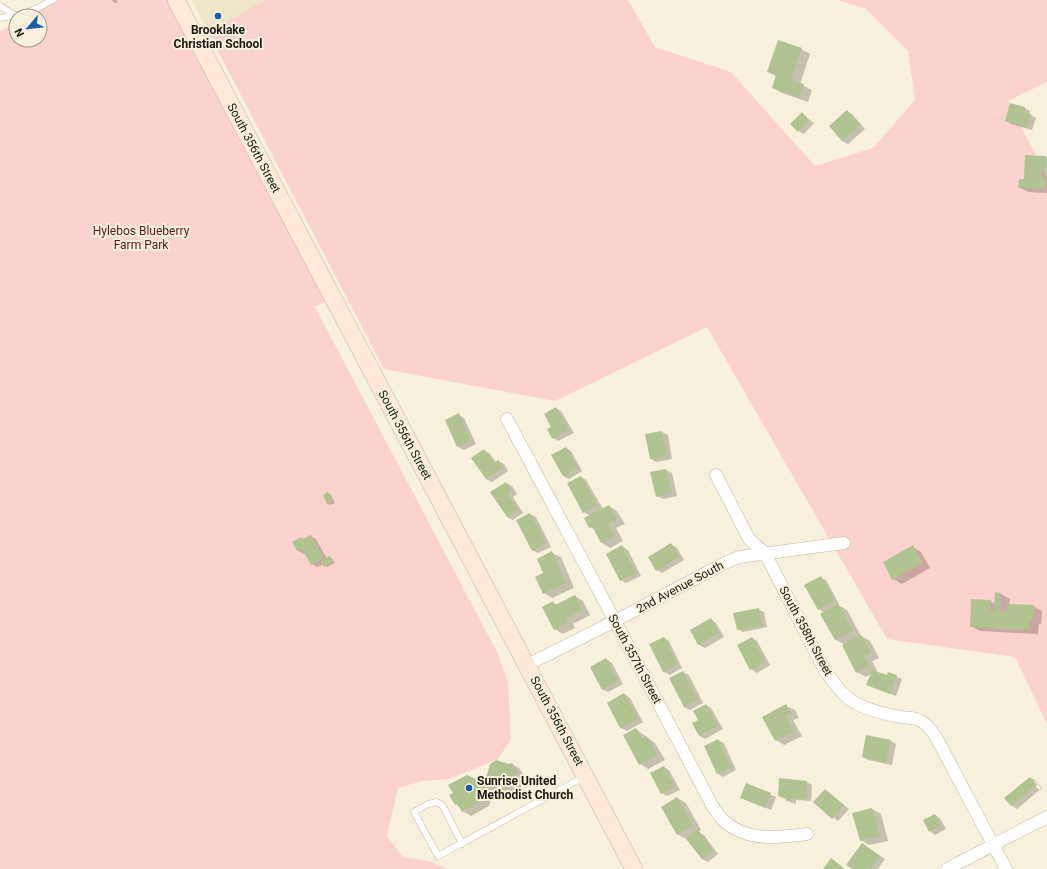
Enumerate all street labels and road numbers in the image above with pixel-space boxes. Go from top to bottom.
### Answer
street label: South 356th Street [224,101,284,195]
street label: South 356th Street [375,388,435,482]
street label: 2nd Avenue South [634,558,726,616]
street label: South 358th Street [776,584,836,678]
street label: South 357th Street [605,612,665,706]
street label: South 356th Street [527,674,587,768]

